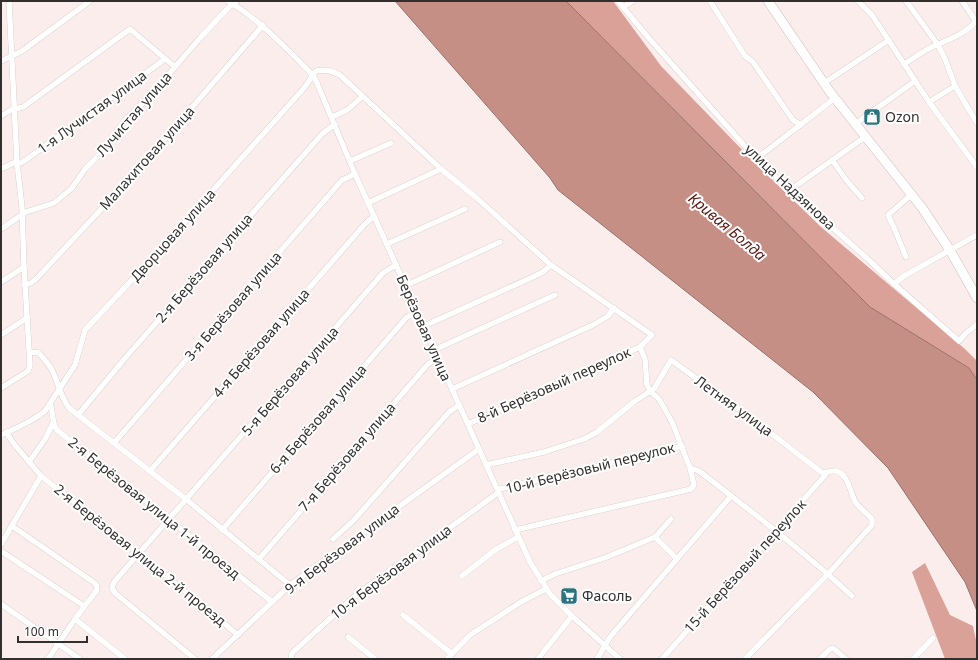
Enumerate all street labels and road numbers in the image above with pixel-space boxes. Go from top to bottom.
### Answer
street label: 1-я Лучистая улица [34,67,150,157]
street label: Лучистая улица [93,68,175,160]
street label: Малахитовая улица [95,102,198,214]
street label: улица Надзянова [741,140,840,234]
street label: Дворцовая улица [126,184,219,285]
street label: 2-я Берёзовая улица [151,209,256,326]
street label: 3-я Берёзовая улица [180,247,285,364]
street label: Берёзовая улица [392,272,456,384]
street label: 4-я Берёзовая улица [208,284,313,401]
street label: 5-я Берёзовая улица [237,322,342,439]
street label: 8-й Берёзовый переулок [474,342,634,427]
street label: 6-я Берёзовая улица [265,360,370,477]
street label: Летняя улица [692,371,777,440]
street label: 7-я Берёзовая улица [294,398,399,515]
street label: 2-я Берёзовая улица 1-й проезд [64,432,245,583]
street label: 10-й Берёзовый переулок [503,437,677,498]
street label: 2-я Берёзовая улица 2-й проезд [50,479,231,630]
street label: 15-й Берёзовый переулок [679,494,810,637]
street label: 9-я Берёзовая улица [280,499,403,598]
street label: 10-я Берёзовая улица [326,520,455,623]

